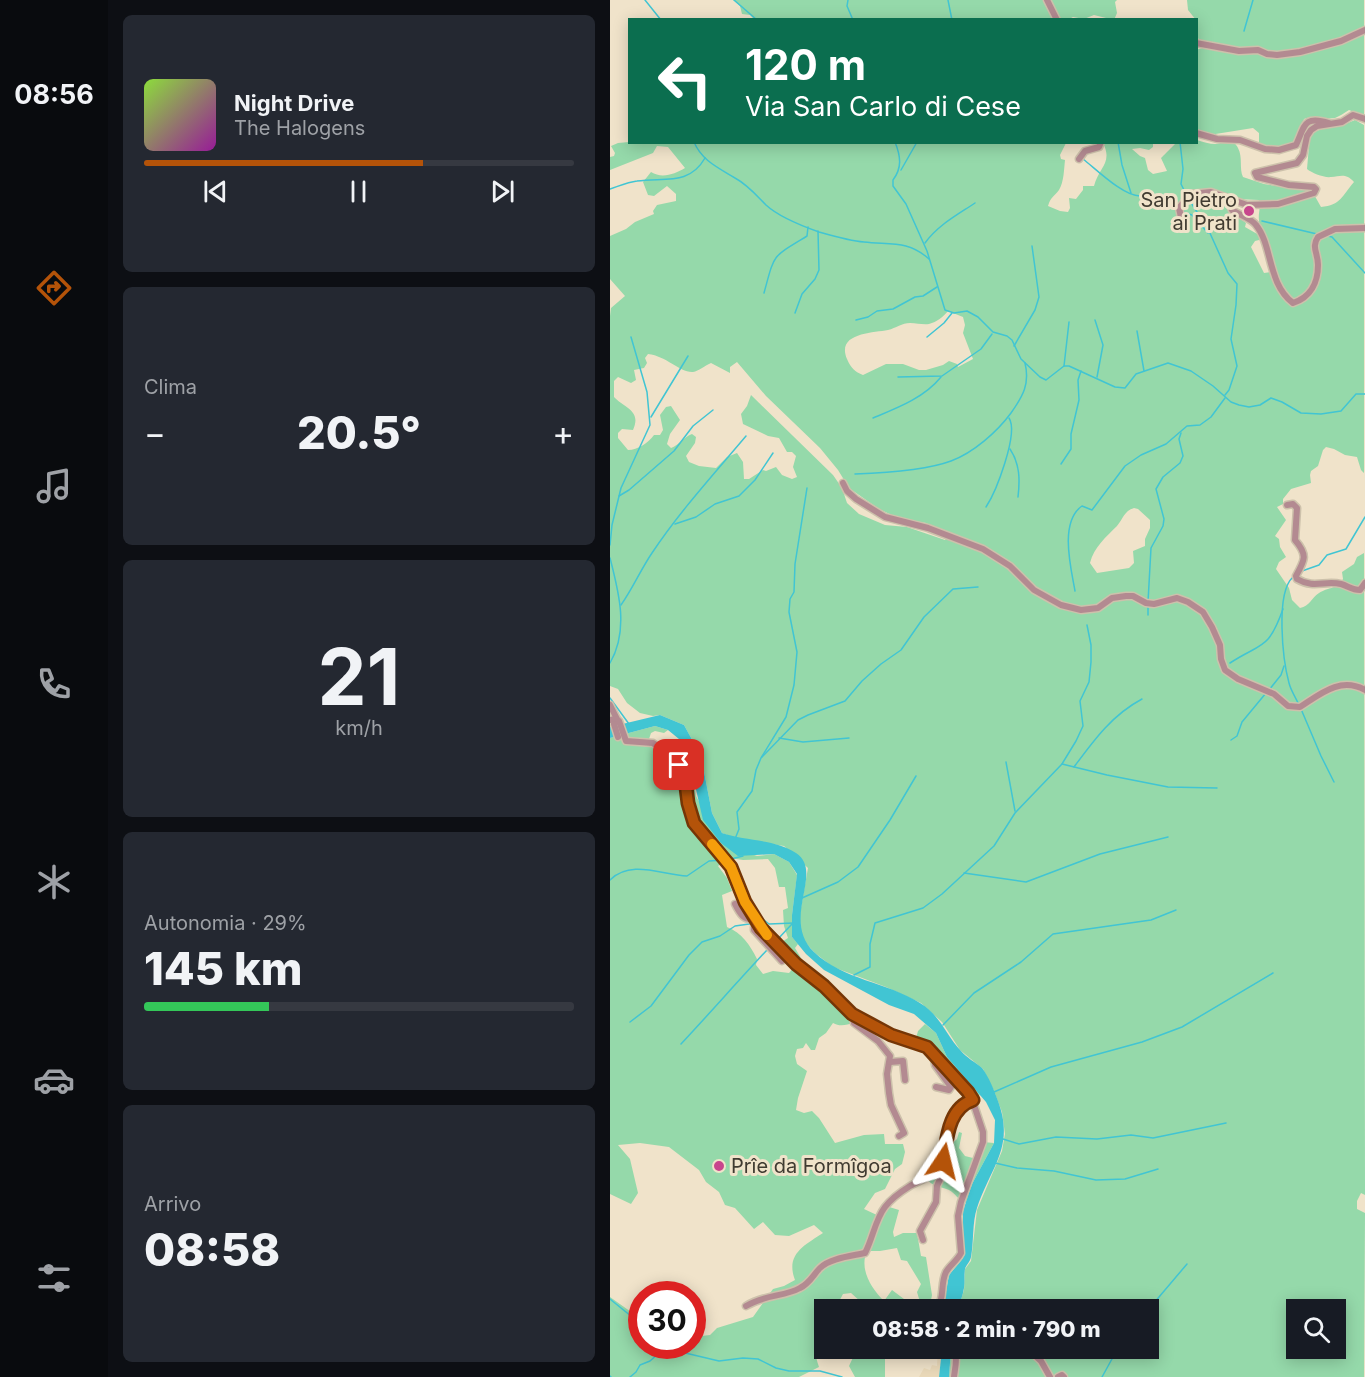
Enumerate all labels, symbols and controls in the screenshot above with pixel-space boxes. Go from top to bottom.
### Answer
text: 120 m [745,39,866,90]
icon: left [646,42,724,120]
text: 08:56 [14,78,94,111]
text: Night Drive [234,90,354,116]
text: Via San Carlo di Cese [745,90,1021,123]
text: The Halogens [234,116,365,140]
icon: previous [199,175,232,208]
icon: pause [342,175,375,208]
icon: next [486,175,519,208]
place label: San Pietro ai Prati [1140,188,1237,235]
marker: San Pietro ai Prati [1242,204,1256,218]
icon: directions [33,267,75,309]
text: Clima [144,375,197,399]
text: 20.5° [297,405,421,460]
text: − [144,413,166,453]
text: + [552,413,574,453]
icon: music [33,465,75,507]
text: 21 [318,629,400,724]
icon: phone [33,663,75,705]
text: km/h [335,716,383,740]
pin [653,739,704,790]
icon: arrive [662,748,695,781]
icon: climate [33,861,75,903]
text: Autonomia · 29% [144,911,307,935]
text: 145 km [144,941,302,996]
icon: car [33,1059,75,1101]
position arrow [911,1129,975,1193]
place label: Prîe da Formîgoa [731,1154,892,1178]
marker: Prîe da Formîgoa [712,1159,726,1173]
text: Arrivo [144,1192,201,1216]
text: 08:58 [144,1222,280,1277]
icon: filters [33,1257,75,1299]
speed limit sign: 30 [628,1281,706,1359]
map controls [1286,1299,1346,1359]
button: search [1286,1299,1346,1359]
text: 08:58 · 2 min · 790 m [872,1316,1101,1342]

